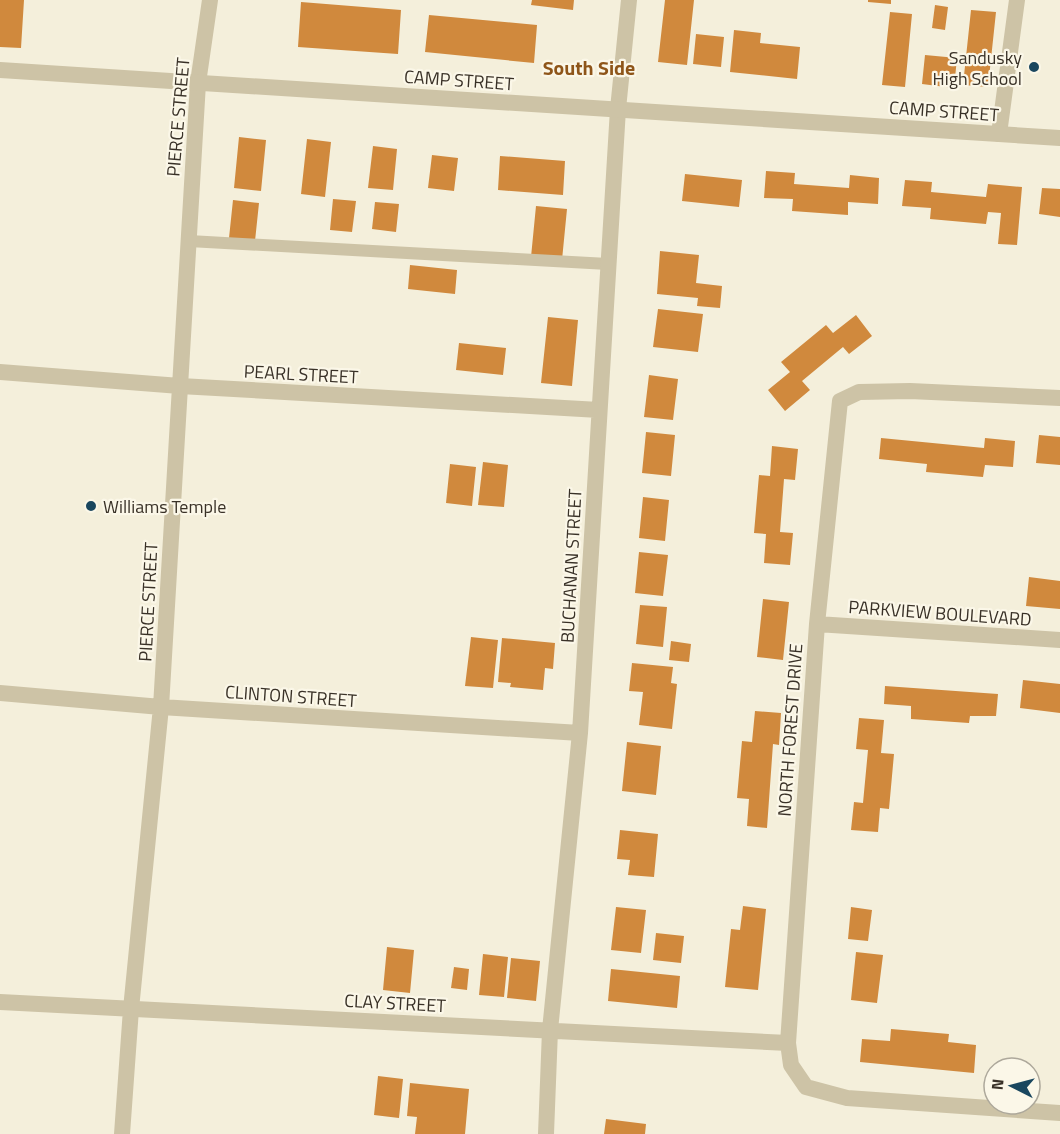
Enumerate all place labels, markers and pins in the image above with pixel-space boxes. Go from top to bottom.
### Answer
place label: Sandusky High School [933,44,1022,92]
marker: Sandusky High School [1027,60,1041,74]
place label: Williams Temple [103,493,226,520]
marker: Williams Temple [84,499,98,513]

